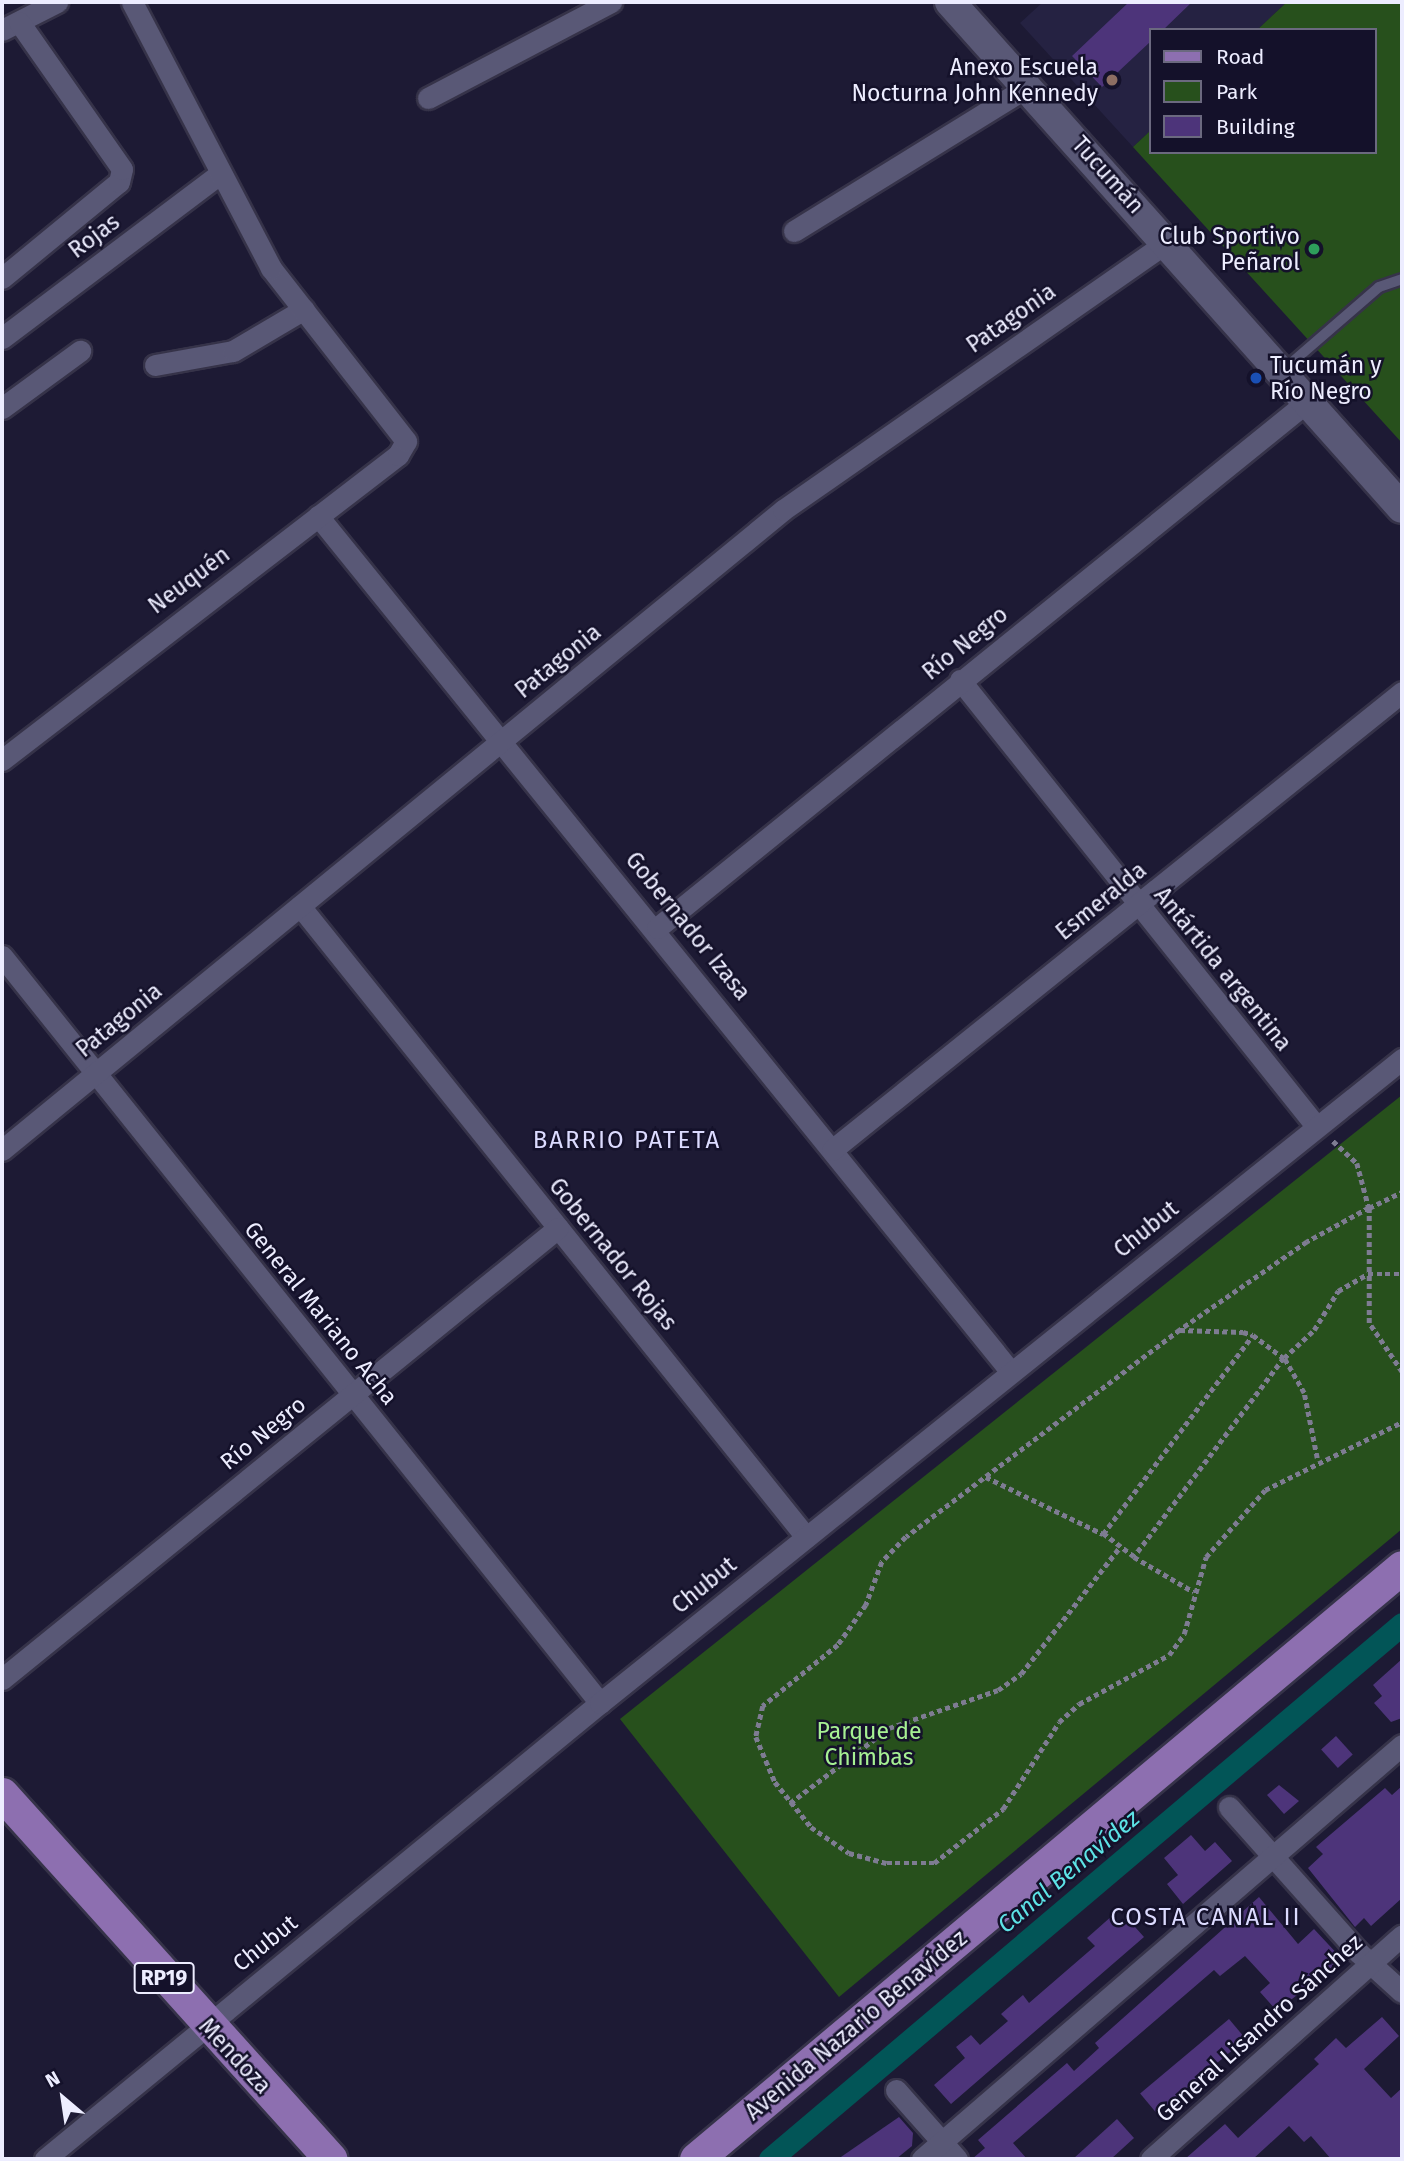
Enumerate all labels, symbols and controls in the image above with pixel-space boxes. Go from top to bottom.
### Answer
legend [1148,28,1376,154]
text: Road [1216,44,1264,70]
place label: Anexo Escuela Nocturna John Kennedy [851,53,1098,107]
marker: Anexo Escuela Nocturna John Kennedy [1104,72,1120,88]
text: Park [1216,79,1257,105]
text: Building [1216,114,1295,140]
street label: Tucumán [1066,131,1150,219]
street label: Rojas [63,208,125,264]
place label: Club Sportivo Peñarol [1160,222,1300,276]
marker: Club Sportivo Peñarol [1306,241,1322,257]
street label: Patagonia [961,277,1061,359]
place label: Tucumán y Río Negro [1270,351,1382,405]
marker: Tucumán y Río Negro [1248,370,1264,386]
street label: Neuquén [143,540,235,620]
street label: Río Negro [917,600,1013,686]
street label: Patagonia [509,618,607,704]
street label: Gobernador Izasa [620,846,756,1006]
street label: Esmeralda [1050,856,1152,946]
street label: Antártida argentina [1148,882,1298,1056]
street label: Patagonia [70,977,168,1063]
district label: BARRIO PATETA [534,1127,720,1155]
street label: Gobernador Rojas [543,1172,683,1336]
street label: Chubut [1108,1195,1184,1263]
street label: General Mariano Acha [239,1216,403,1410]
street label: Río Negro [215,1390,311,1476]
street label: Chubut [666,1551,742,1619]
park label: Parque de Chimbas [817,1717,921,1771]
water label: Canal Benavídez [992,1804,1146,1940]
district label: COSTA CANAL II [1112,1904,1300,1932]
street label: Chubut [227,1909,303,1977]
street label: Avenida Nazario Benavídez [740,1924,972,2126]
street label: General Lisandro Sánchez [1150,1928,1368,2128]
road number: RP19 [132,1960,196,1996]
street label: Mendoza [193,2013,277,2099]
north arrow [28,2063,98,2133]
text: N [41,2066,64,2092]

